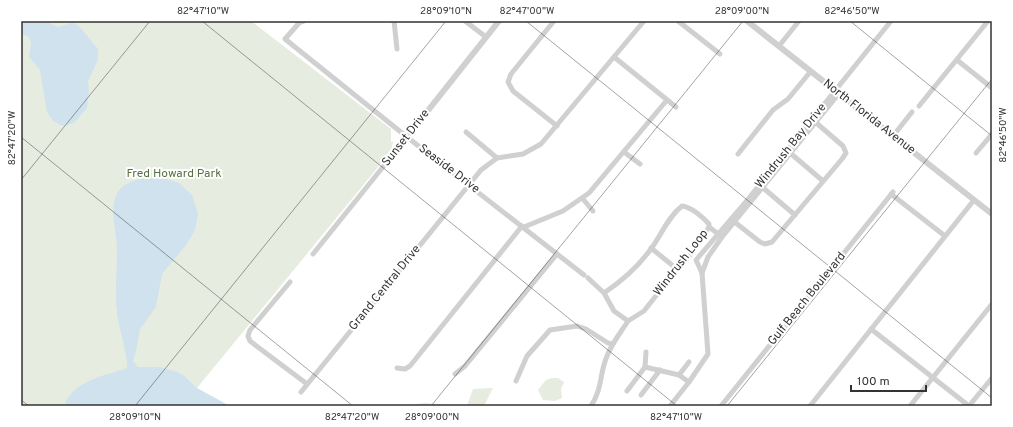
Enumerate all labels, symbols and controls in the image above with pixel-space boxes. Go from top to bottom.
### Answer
text: 82°47'10"W [177,5,229,18]
text: 28°09'10"N [420,5,472,18]
text: 82°47'00"W [500,5,554,18]
text: 28°09'00"N [715,5,769,18]
text: 82°46'50"W [824,5,880,18]
street label: North Florida Avenue [819,76,919,158]
street label: Windrush Bay Drive [752,100,830,192]
street label: Sunset Drive [379,106,433,170]
text: 82°46'50"W [997,107,1010,163]
text: 82°47'20"W [6,111,19,165]
street label: Seaside Drive [415,141,483,197]
park label: Fred Howard Park [126,166,222,182]
street label: Windrush Loop [650,226,712,300]
street label: Grand Central Drive [345,242,425,334]
street label: Gulf Beach Boulevard [764,249,850,349]
scale bar [851,367,926,393]
text: 100 m [857,374,890,390]
text: 28°09'10"N [109,411,161,424]
text: 82°47'20"W [325,411,379,424]
text: 28°09'00"N [405,411,459,424]
text: 82°47'10"W [650,411,702,424]

